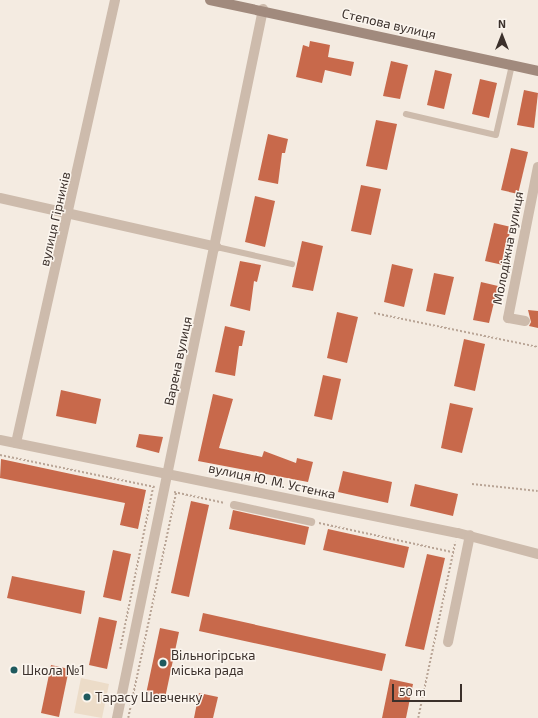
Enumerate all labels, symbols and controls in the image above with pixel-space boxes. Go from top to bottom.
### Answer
street label: Степова вулиця [340,6,438,42]
north arrow [482,16,522,56]
text: N [498,17,506,30]
street label: вулиця Гірників [37,170,73,268]
street label: Молодіжна вулиця [489,190,527,306]
street label: Варена вулиця [161,315,195,407]
street label: вулиця Ю. М. Устенка [207,460,337,502]
place label: Вільногірська міська рада [171,648,255,679]
marker: Вільногірська міська рада [158,658,168,668]
place label: Школа №1 [22,662,85,678]
marker: Школа №1 [9,665,19,675]
scale bar [394,676,464,702]
text: 50 m [399,684,426,698]
place label: Тарасу Шевченку [95,689,202,705]
marker: Тарасу Шевченку [82,692,92,702]

